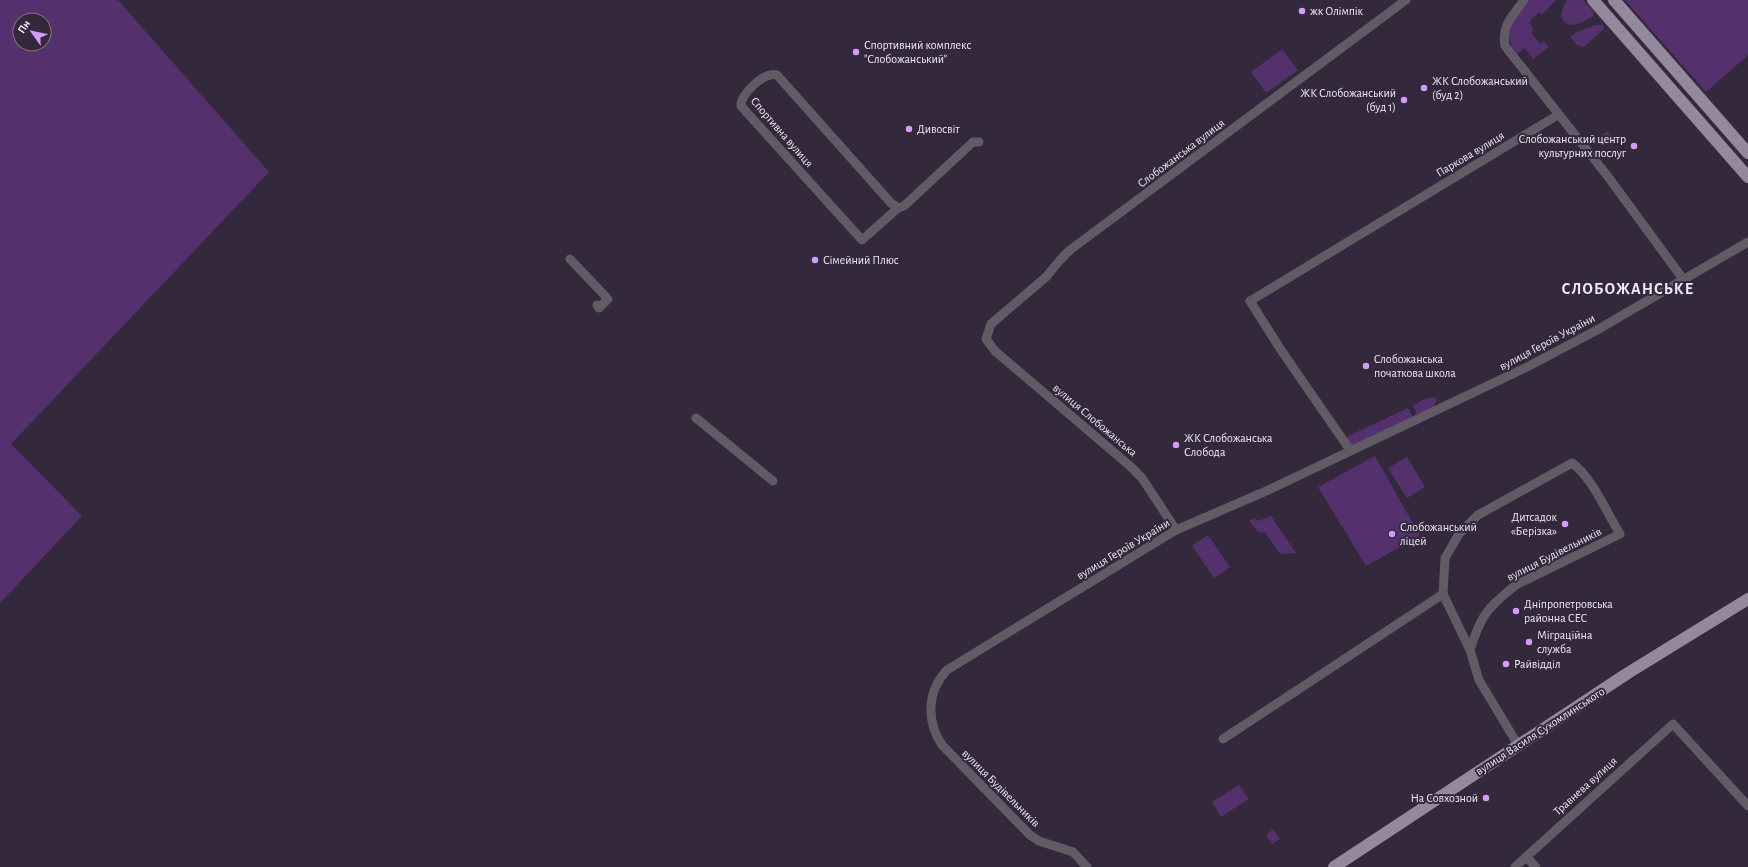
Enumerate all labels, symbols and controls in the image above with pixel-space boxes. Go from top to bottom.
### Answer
place label: жк Олімпік [1310,5,1364,17]
marker: жк Олімпік [1297,6,1307,16]
north arrow [12,12,52,52]
text: Пн [16,18,32,35]
place label: Спортивний комплекс "Слобожанський" [864,39,971,65]
marker: Спортивний комплекс "Слобожанський" [851,47,861,57]
place label: ЖК Слобожанський (буд 2) [1432,75,1528,102]
marker: ЖК Слобожанський (буд 2) [1419,83,1429,93]
place label: ЖК Слобожанський (буд 1) [1300,87,1396,114]
street label: Спортивна вулиця [748,95,816,170]
marker: ЖК Слобожанський (буд 1) [1399,95,1409,105]
street label: Слобожанська вулиця [1135,116,1227,190]
place label: Дивосвіт [917,123,960,135]
marker: Дивосвіт [904,124,914,134]
street label: Паркова вулиця [1434,129,1507,180]
place label: Слобожанський центр культурних послуг [1518,133,1627,160]
marker: Слобожанський центр культурних послуг [1629,141,1639,151]
place label: Сімейний Плюс [823,254,899,266]
marker: Сімейний Плюс [810,255,820,265]
district label: СЛОБОЖАНСЬКЕ [1562,281,1694,297]
street label: вулиця Героїв України [1497,312,1597,373]
place label: Cлобожанська початкова школа [1374,353,1456,379]
marker: Cлобожанська початкова школа [1361,361,1371,371]
street label: вулиця Слобожанська [1050,381,1140,460]
place label: ЖК Слобожанська Слобода [1184,432,1273,458]
marker: ЖК Слобожанська Слобода [1171,440,1181,450]
place label: Дитсадок «Берізка» [1511,511,1557,537]
street label: вулиця Героїв України [1074,516,1172,582]
marker: Дитсадок «Берізка» [1560,519,1570,529]
place label: Слобожанський ліцей [1400,521,1477,547]
street label: вулиця Будівельників [1505,525,1604,584]
marker: Слобожанський ліцей [1387,529,1397,539]
place label: Дніпропетровська районна СЕС [1524,598,1613,624]
marker: Дніпропетровська районна СЕС [1511,606,1521,616]
place label: Міграційна служба [1537,629,1593,656]
marker: Міграційна служба [1524,637,1534,647]
place label: Райвідділ [1514,658,1561,670]
marker: Райвідділ [1501,659,1511,669]
street label: вулиця Василя Сухомлинського [1473,685,1607,778]
street label: вулиця Будівельників [959,747,1042,830]
street label: Травнева вулиця [1551,754,1620,818]
place label: На Совхозной [1410,792,1478,804]
marker: На Совхозной [1481,793,1491,803]

